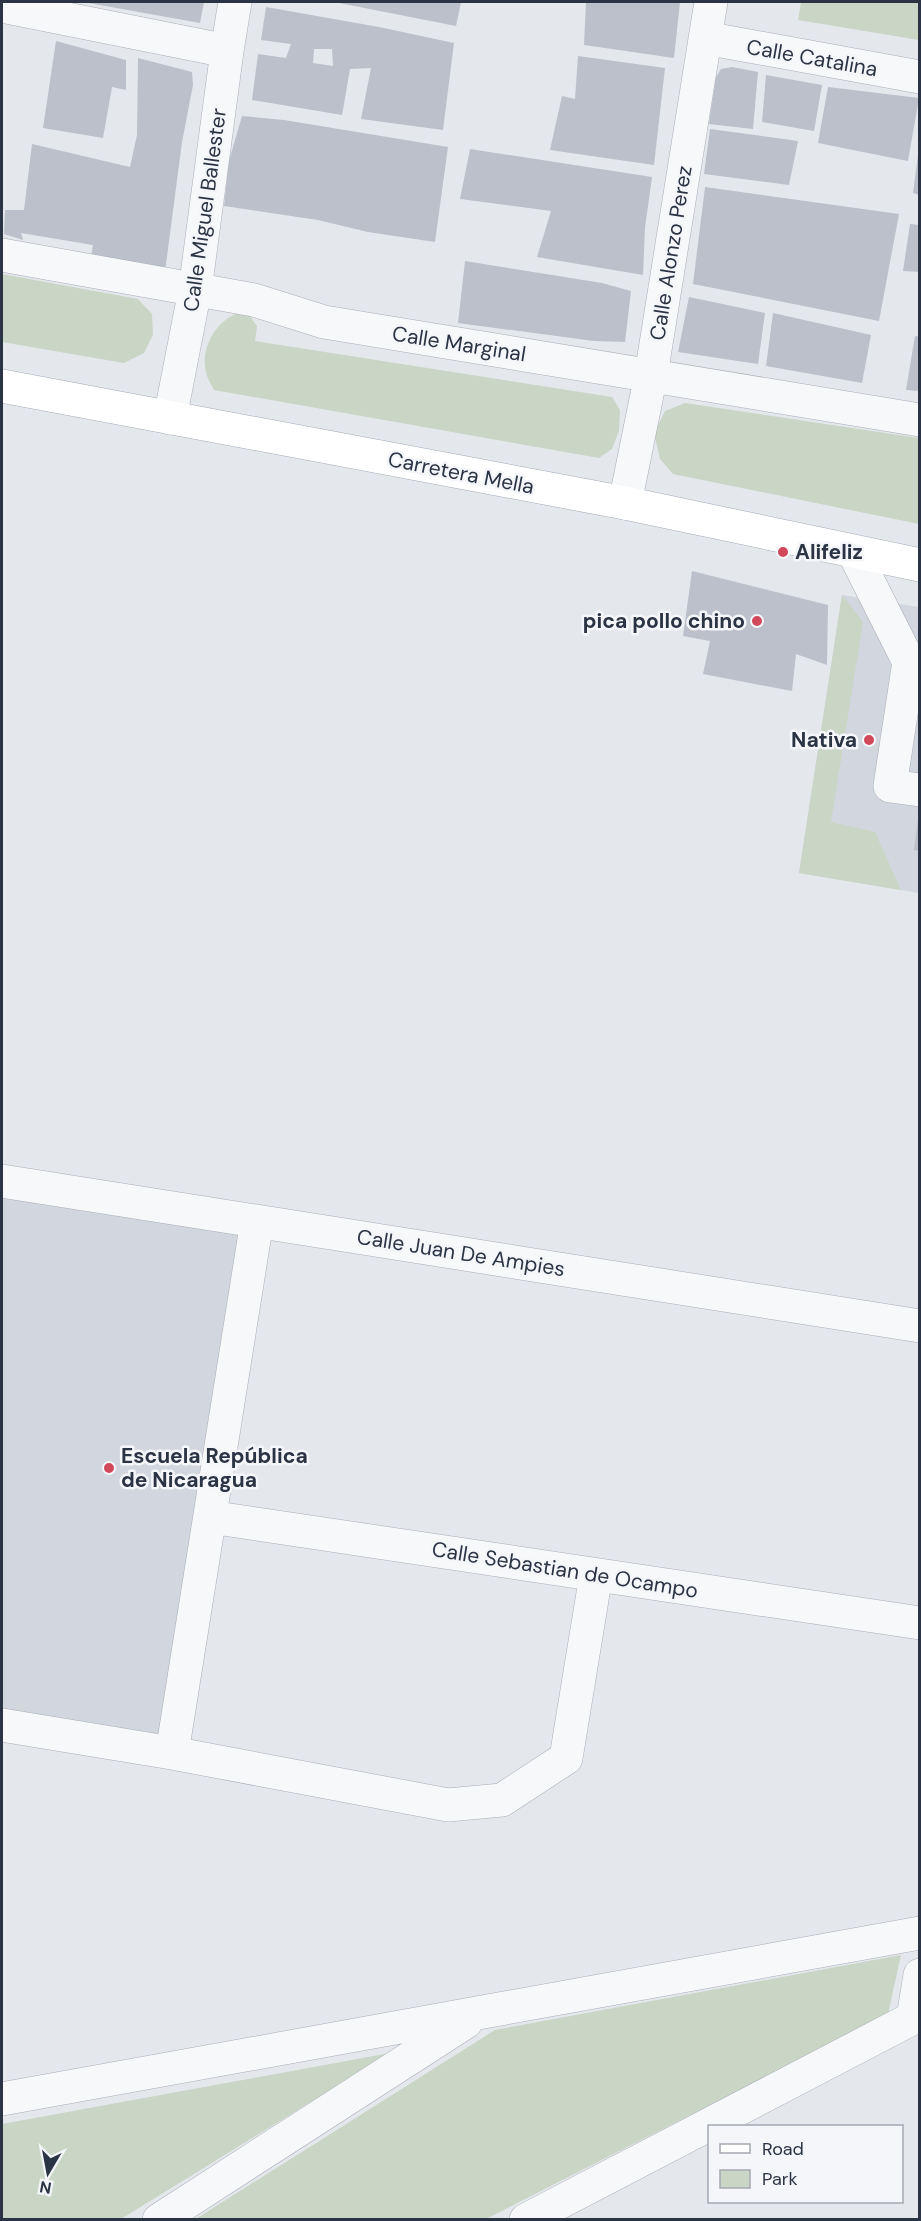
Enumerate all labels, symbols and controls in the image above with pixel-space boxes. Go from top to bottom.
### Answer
street label: Calle Catalina [744,33,880,83]
street label: Calle Miguel Ballester [177,106,233,314]
street label: Calle Alonzo Perez [643,164,699,342]
street label: Calle Marginal [390,320,528,368]
street label: Carretera Mella [386,445,536,501]
place label: Alifeliz [795,538,863,566]
marker: Alifeliz [776,545,790,559]
place label: pica pollo chino [583,607,745,635]
marker: pica pollo chino [750,614,764,628]
place label: Nativa [791,726,857,754]
marker: Nativa [862,733,876,747]
street label: Calle Juan De Ampies [355,1223,567,1283]
place label: Escuela República de Nicaragua [121,1442,308,1494]
marker: Escuela República de Nicaragua [102,1461,116,1475]
street label: Calle Sebastian de Ocampo [430,1535,700,1605]
legend [708,2125,903,2203]
text: Road [762,2137,804,2161]
north arrow [18,2143,78,2203]
text: Park [762,2167,798,2191]
text: N [38,2176,53,2199]

